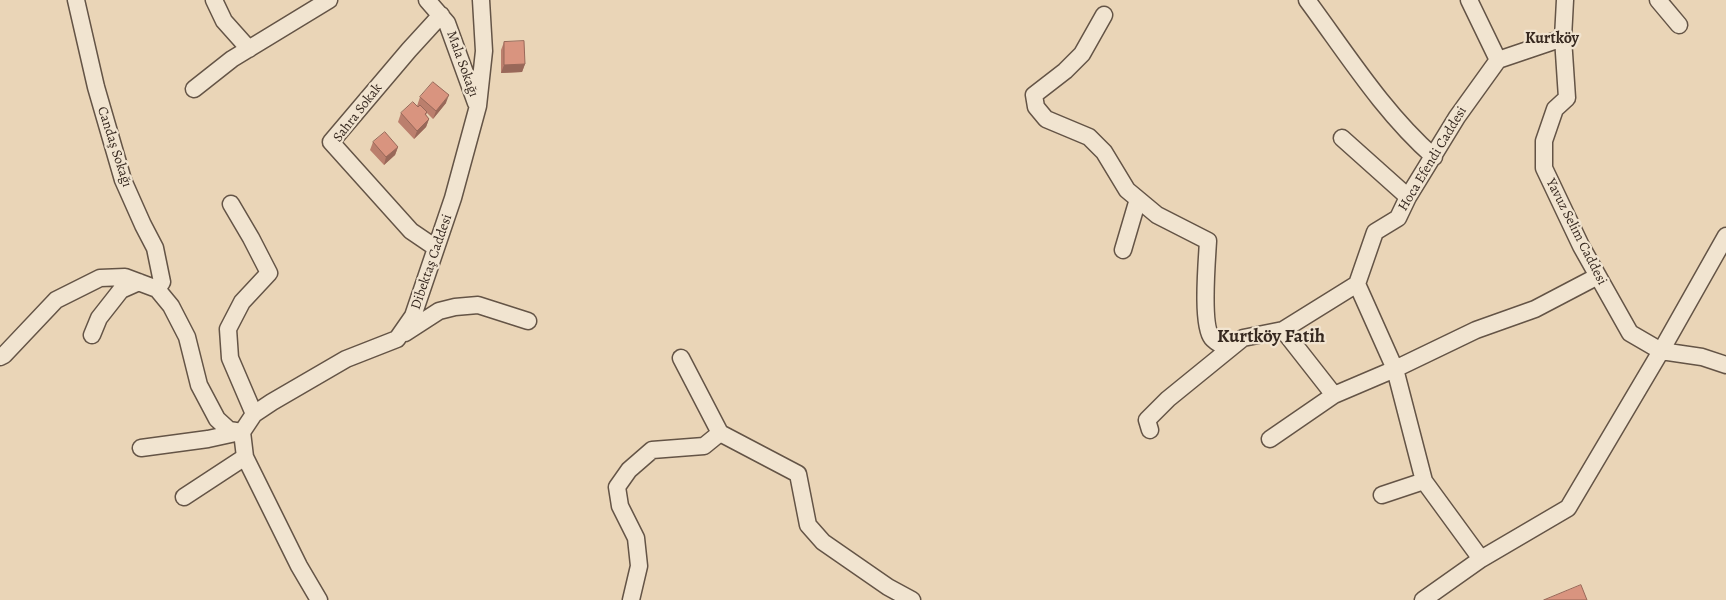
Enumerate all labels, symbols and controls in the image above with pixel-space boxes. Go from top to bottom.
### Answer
street label: Mala Sokağı [442,29,482,99]
district label: Kurtköy [1525,29,1579,49]
street label: Sahra Sokak [330,80,386,146]
street label: Hoca Efendi Caddesi [1395,104,1471,214]
street label: Candaş Sokağı [93,105,135,189]
street label: Yavuz Selim Caddesi [1542,176,1610,288]
street label: Dibektaş Caddesi [408,212,456,312]
district label: Kurtköy Fatih [1217,326,1325,348]

